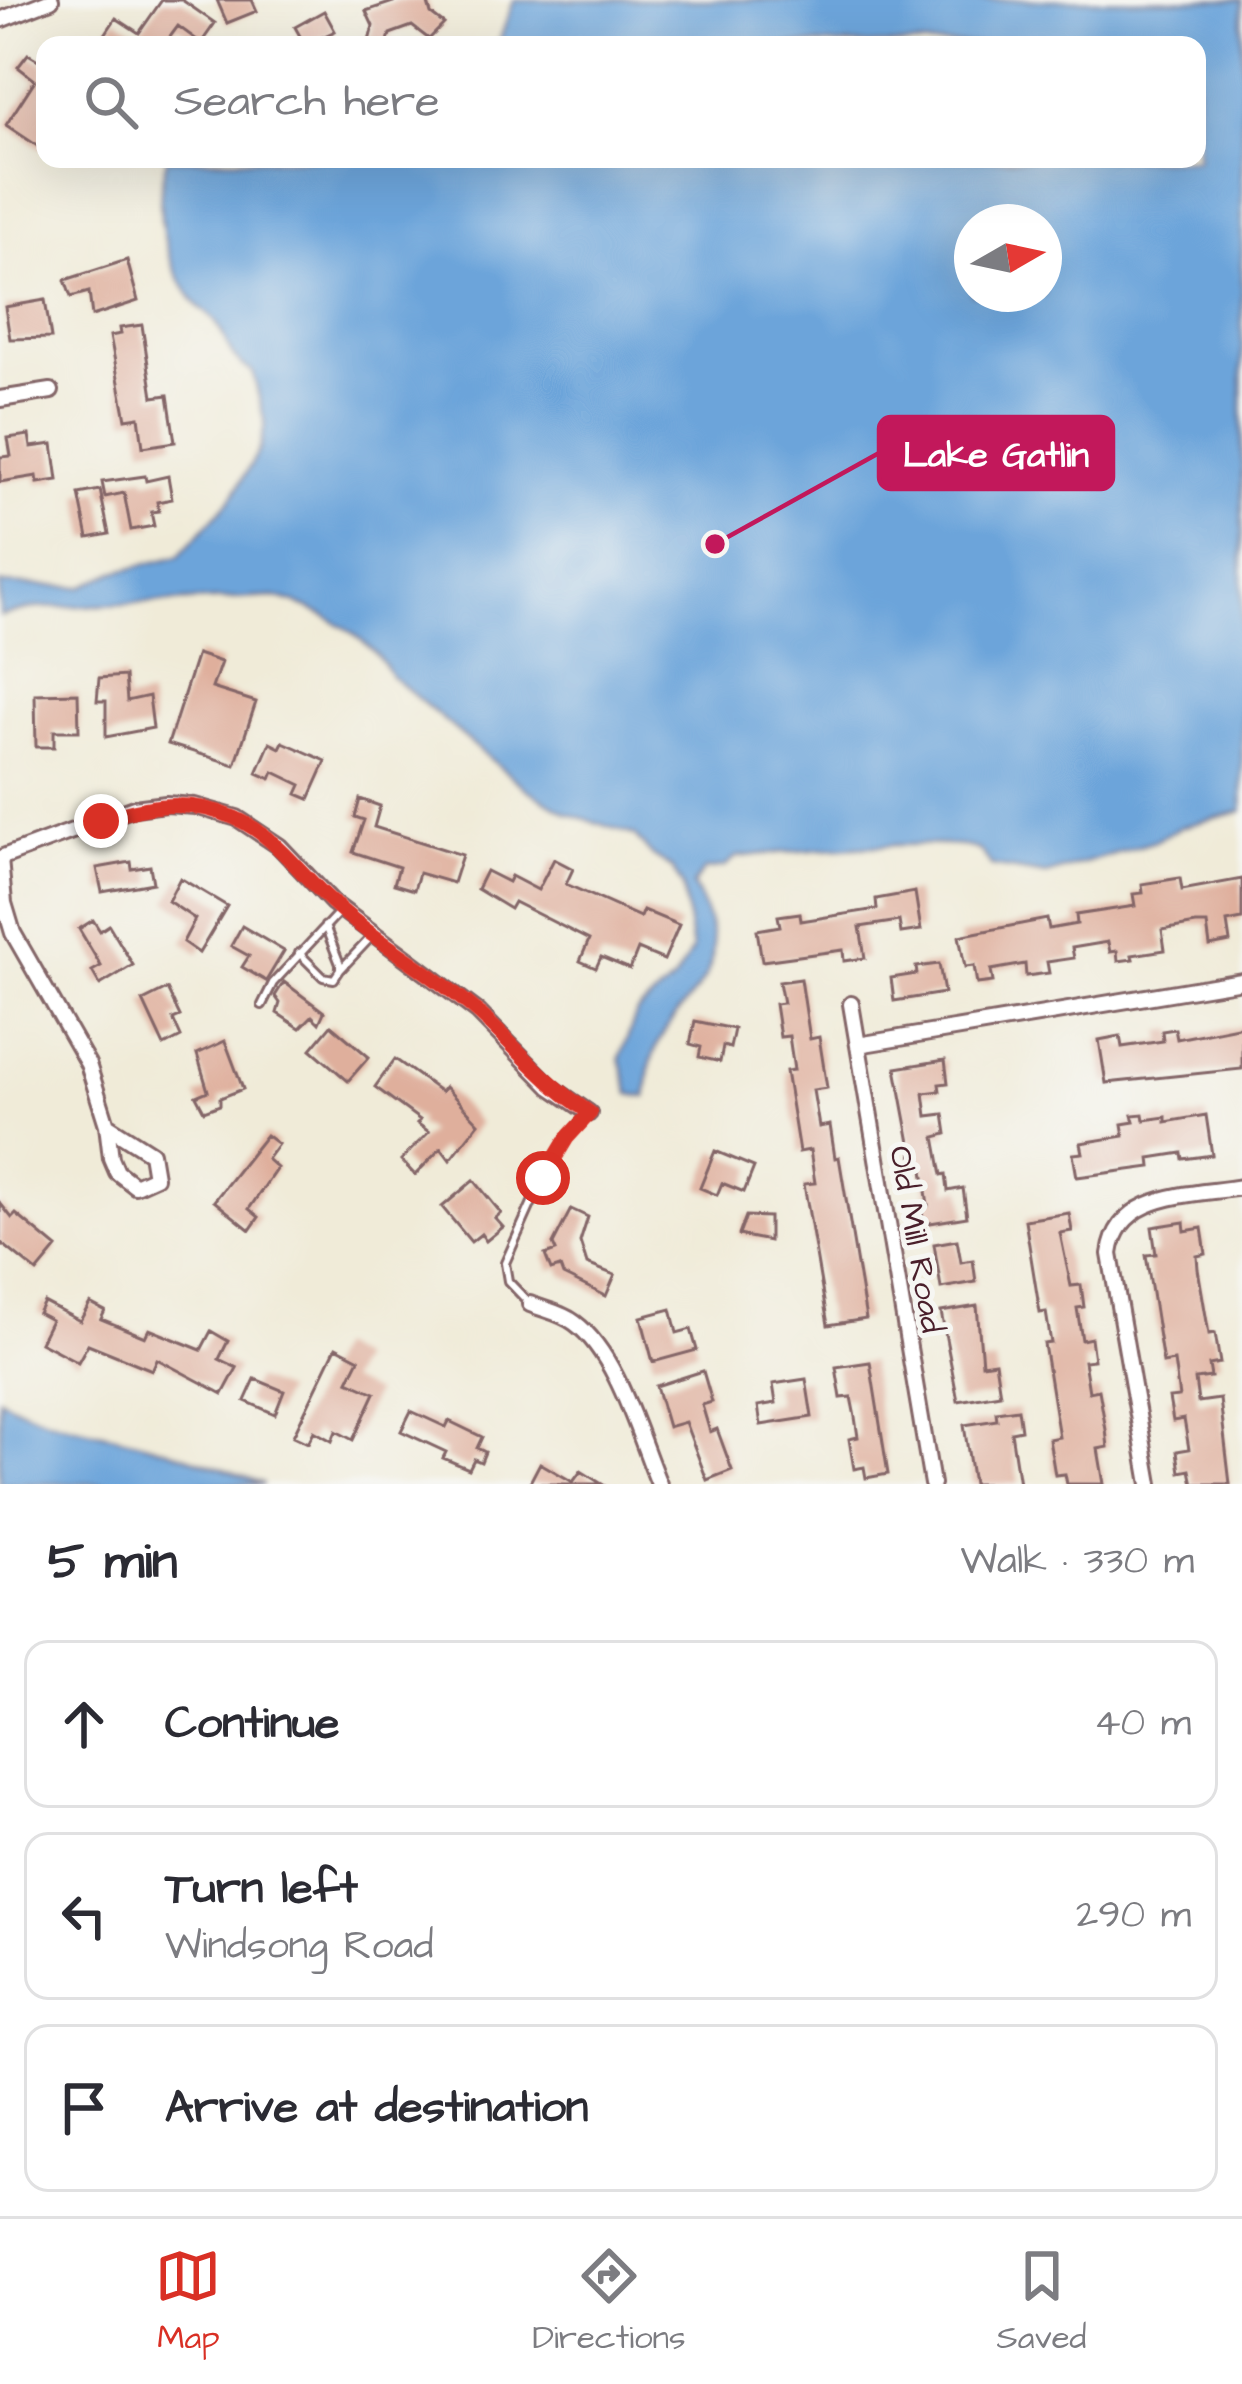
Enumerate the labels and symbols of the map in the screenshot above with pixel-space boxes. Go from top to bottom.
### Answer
north arrow [954,204,1062,312]
callout: Lake Gatlin [879,417,1113,489]
text: Lake Gatlin [903,430,1089,481]
route end [74,794,128,848]
street label: Old Mill Road [877,1142,955,1337]
route start [516,1151,570,1205]

